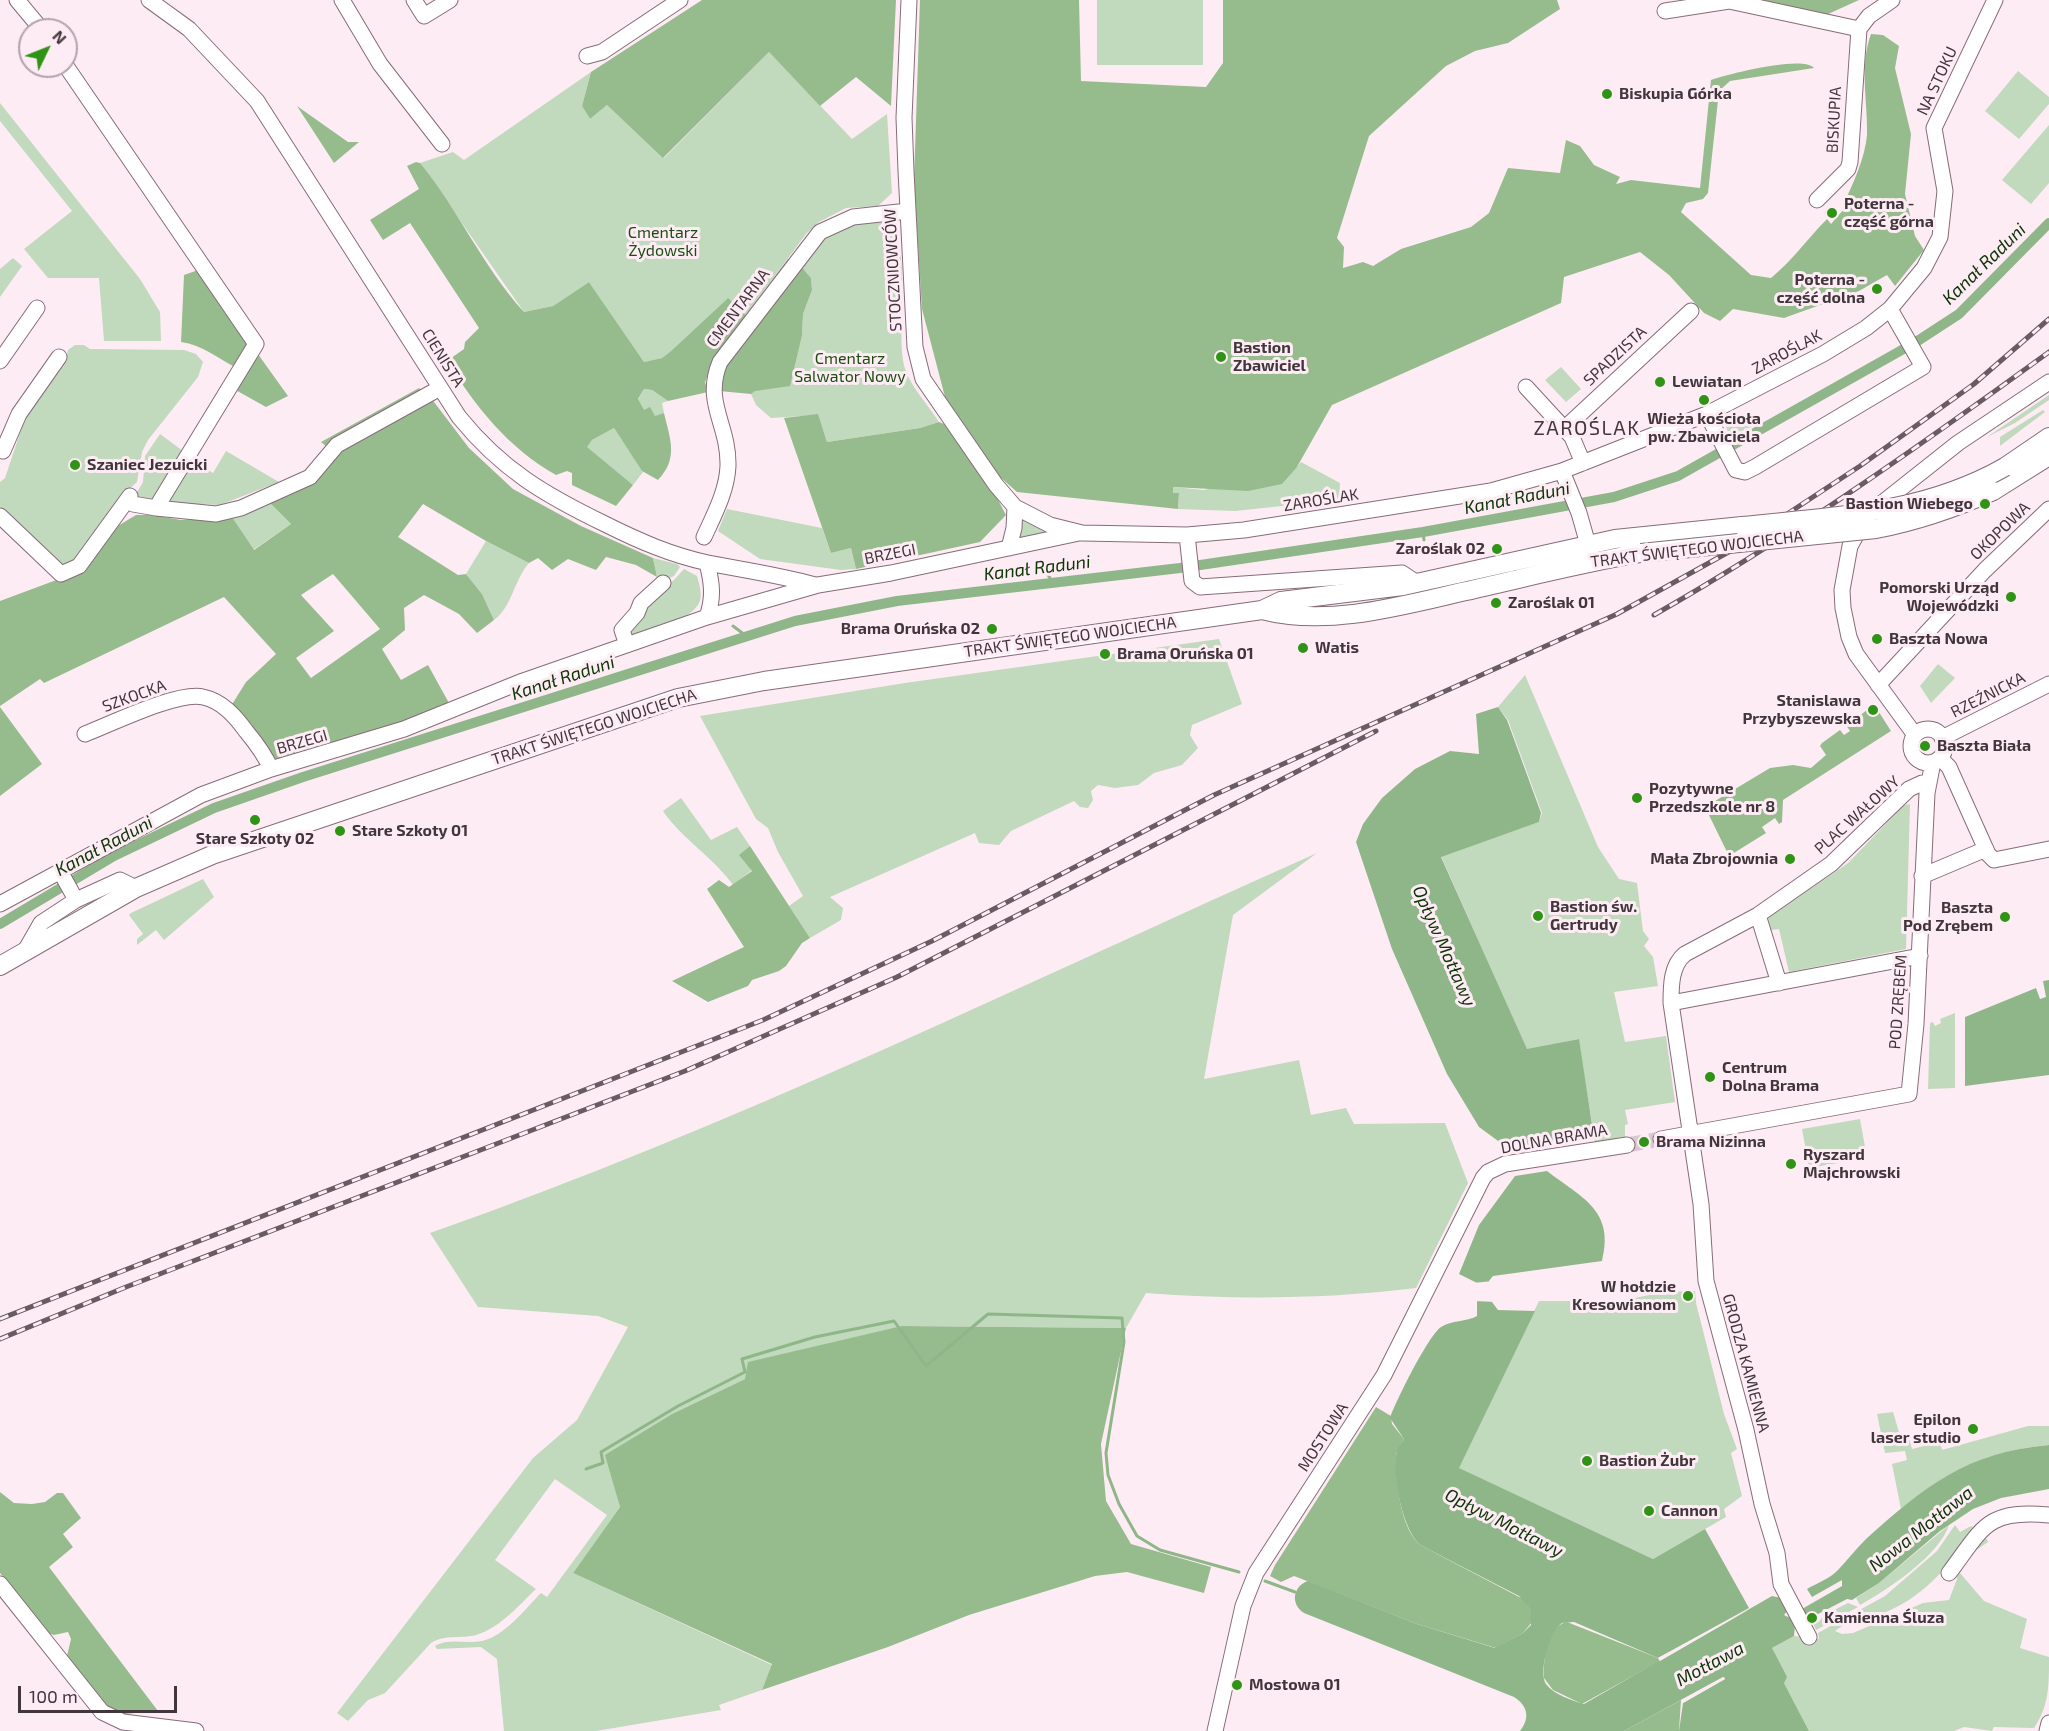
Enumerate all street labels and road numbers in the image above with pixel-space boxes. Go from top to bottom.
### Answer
street label: NA STOKU [1913,44,1961,118]
street label: BISKUPIA [1823,86,1845,154]
street label: STOCZNIOWCÓW [880,208,906,332]
street label: CMENTARNA [702,265,774,351]
street label: SPADZISTA [1580,322,1650,390]
street label: CIENISTA [418,325,468,391]
street label: ZAROŚLAK [1749,326,1825,378]
street label: ZAROŚLAK [1282,485,1360,515]
street label: OKOPOWA [1966,498,2034,564]
street label: TRAKT ŚWIĘTEGO WOJCIECHA [1590,526,1804,572]
street label: BRZEGI [863,540,917,568]
street label: TRAKT ŚWIĘTEGO WOJCIECHA [963,613,1177,661]
street label: RZEŹNICKA [1948,668,2028,722]
street label: SZKOCKA [100,676,168,716]
street label: TRAKT ŚWIĘTEGO WOJCIECHA [489,685,699,769]
street label: BRZEGI [274,726,330,758]
street label: PLAC WAŁOWY [1810,772,1904,858]
street label: POD ZRĘBEM [1885,954,1911,1050]
street label: DOLNA BRAMA [1499,1120,1609,1158]
street label: GRODZA KAMIENNA [1718,1292,1774,1434]
street label: MOSTOWA [1294,1399,1352,1475]

